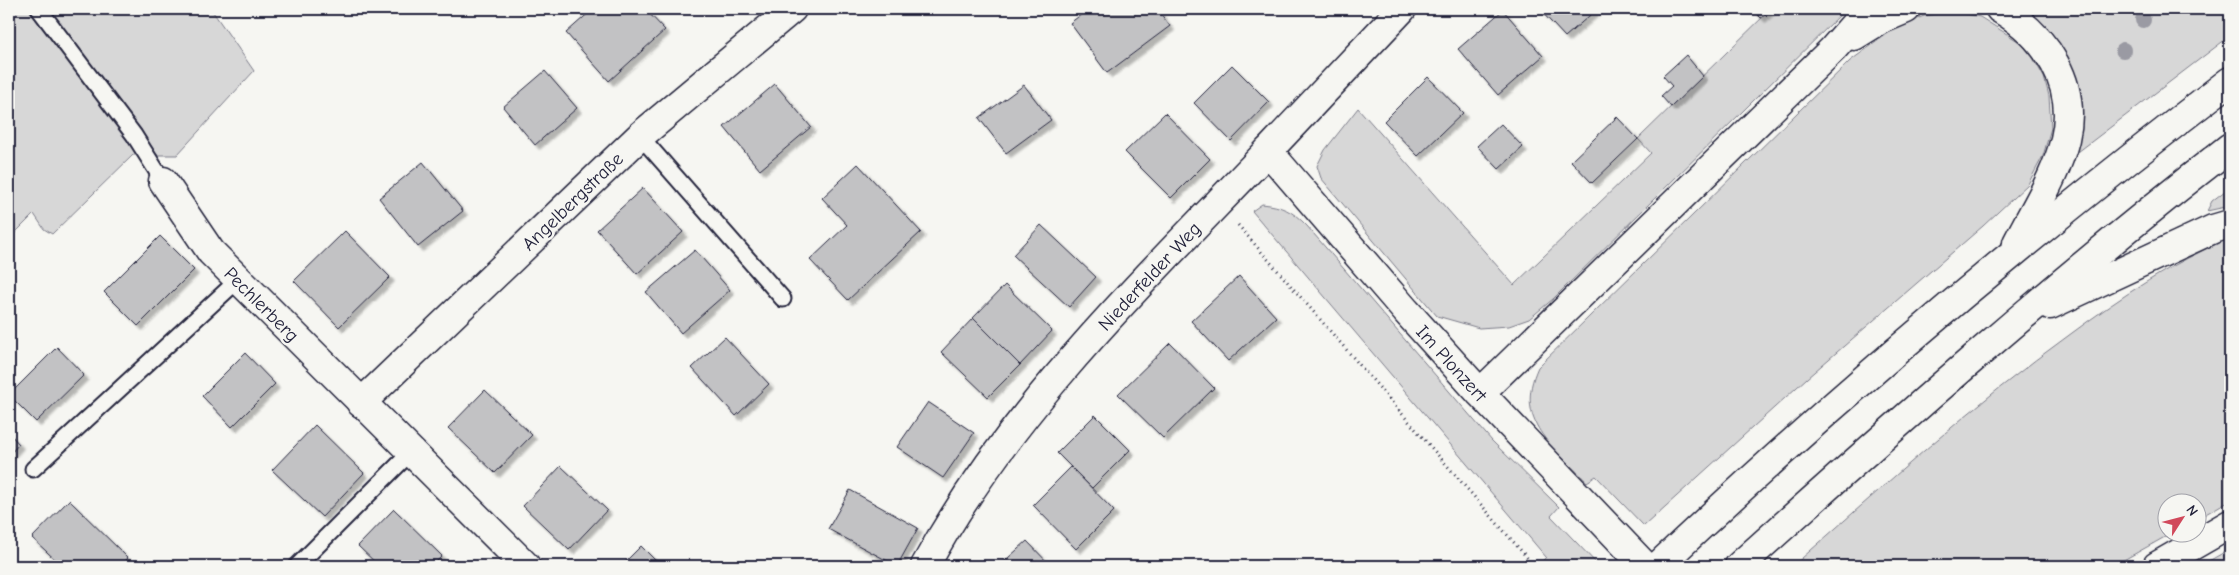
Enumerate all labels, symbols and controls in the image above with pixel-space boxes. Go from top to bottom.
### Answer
street label: Angelbergstraße [518,148,628,255]
street label: Niederfelder Weg [1094,218,1206,336]
street label: Pechlerberg [219,263,303,347]
street label: Im Plonzert [1411,321,1492,407]
north arrow [2156,492,2206,542]
text: N [2183,502,2202,519]

